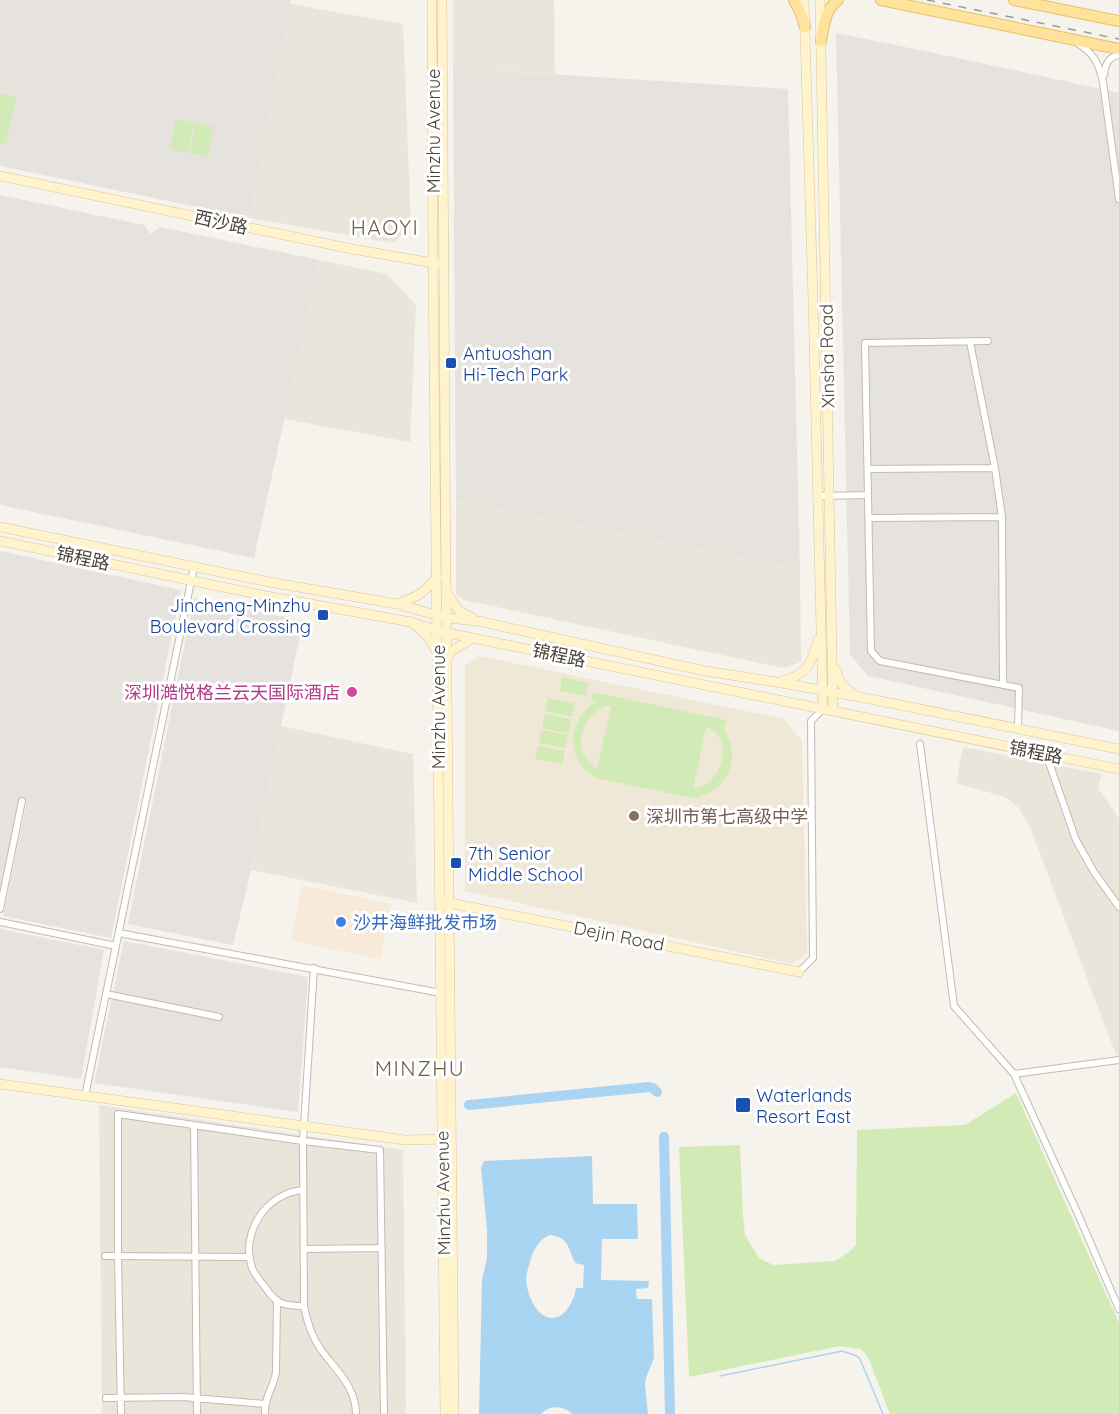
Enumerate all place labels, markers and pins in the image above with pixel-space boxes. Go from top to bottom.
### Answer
place label: Antuoshan Hi-Tech Park [463,342,568,386]
marker: Antuoshan Hi-Tech Park [444,356,458,370]
place label: Jincheng-Minzhu Boulevard Crossing [150,594,311,638]
marker: Jincheng-Minzhu Boulevard Crossing [316,608,330,622]
place label: 深圳澔悦格兰云天国际酒店 [124,681,340,704]
marker: 深圳澔悦格兰云天国际酒店 [345,685,359,699]
place label: 深圳市第七高级中学 [646,805,808,828]
marker: 深圳市第七高级中学 [627,809,641,823]
place label: 7th Senior Middle School [468,842,583,886]
marker: 7th Senior Middle School [449,856,463,870]
place label: 沙井海鲜批发市场 [353,911,497,934]
marker: 沙井海鲜批发市场 [334,915,348,929]
place label: Waterlands Resort East [756,1084,852,1128]
marker: Waterlands Resort East [734,1096,752,1114]

